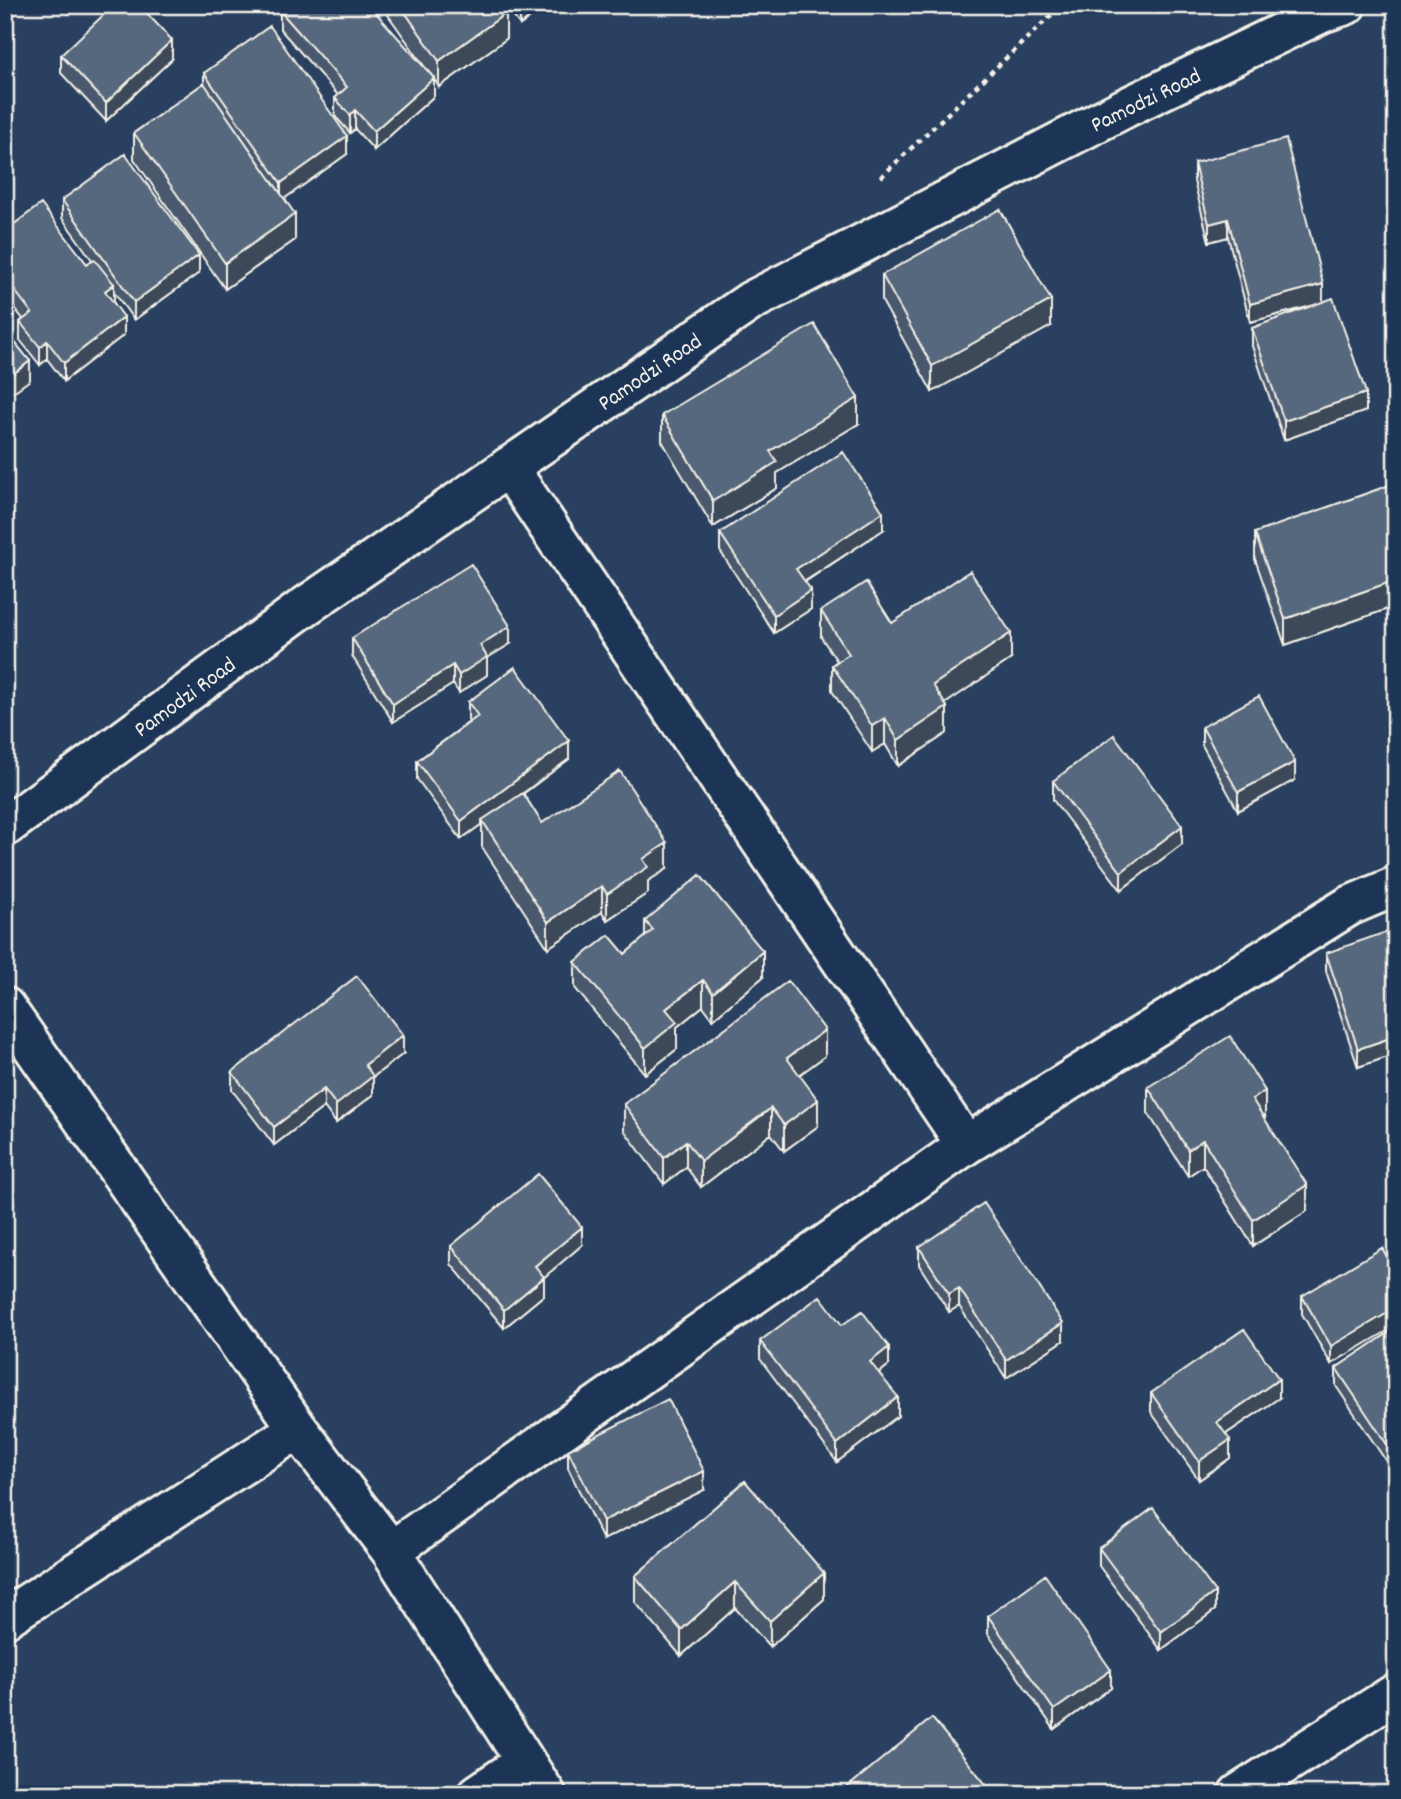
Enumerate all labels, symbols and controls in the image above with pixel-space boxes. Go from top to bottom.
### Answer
street label: Pamodzi Road [1086,61,1207,143]
street label: Pamodzi Road [592,327,710,421]
street label: Pamodzi Road [128,650,244,747]

